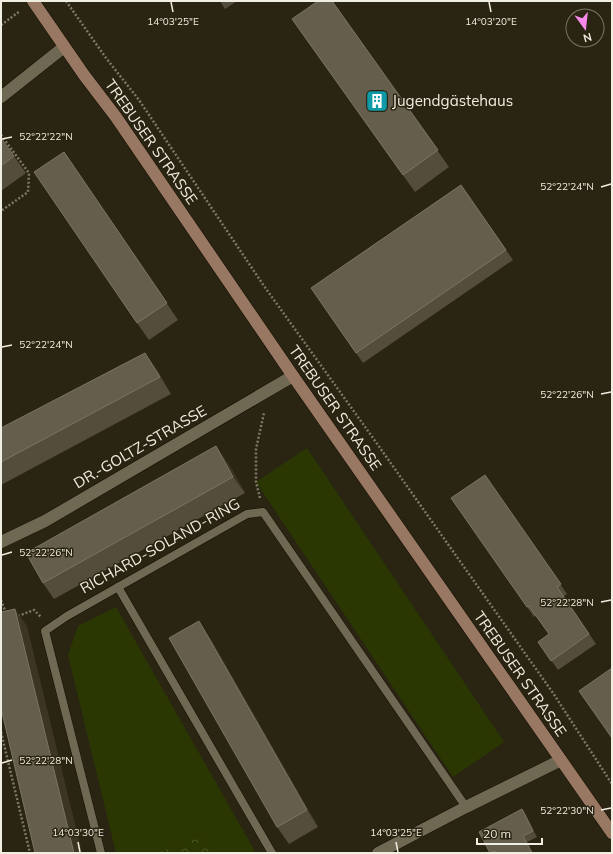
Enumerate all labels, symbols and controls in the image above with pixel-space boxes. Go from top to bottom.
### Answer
north arrow [565,8,605,48]
text: 14°03'25"E [147,15,199,28]
text: 14°03'20"E [465,15,517,28]
text: N [582,30,593,45]
street label: TREBUSER STRASSE [101,75,202,208]
building icon: Jugendgästehaus [364,88,390,114]
place label: Jugendgästehaus [392,91,513,110]
text: 52°22'22"N [19,130,73,143]
text: 52°22'24"N [540,180,594,193]
text: 52°22'24"N [19,338,73,351]
street label: TREBUSER STRASSE [285,341,386,474]
text: 52°22'26"N [540,388,594,401]
street label: DR.-GOLTZ-STRASSE [70,401,210,492]
street label: RICHARD-SOLAND-RING [77,494,243,597]
text: 52°22'26"N [19,546,73,559]
text: 52°22'28"N [540,596,594,609]
street label: TREBUSER STRASSE [470,607,571,740]
text: 52°22'28"N [19,754,73,767]
text: 52°22'30"N [540,804,594,817]
scale bar [477,820,542,846]
text: 14°03'30"E [52,826,104,839]
text: 14°03'25"E [370,826,422,839]
text: 20 m [483,826,511,841]

